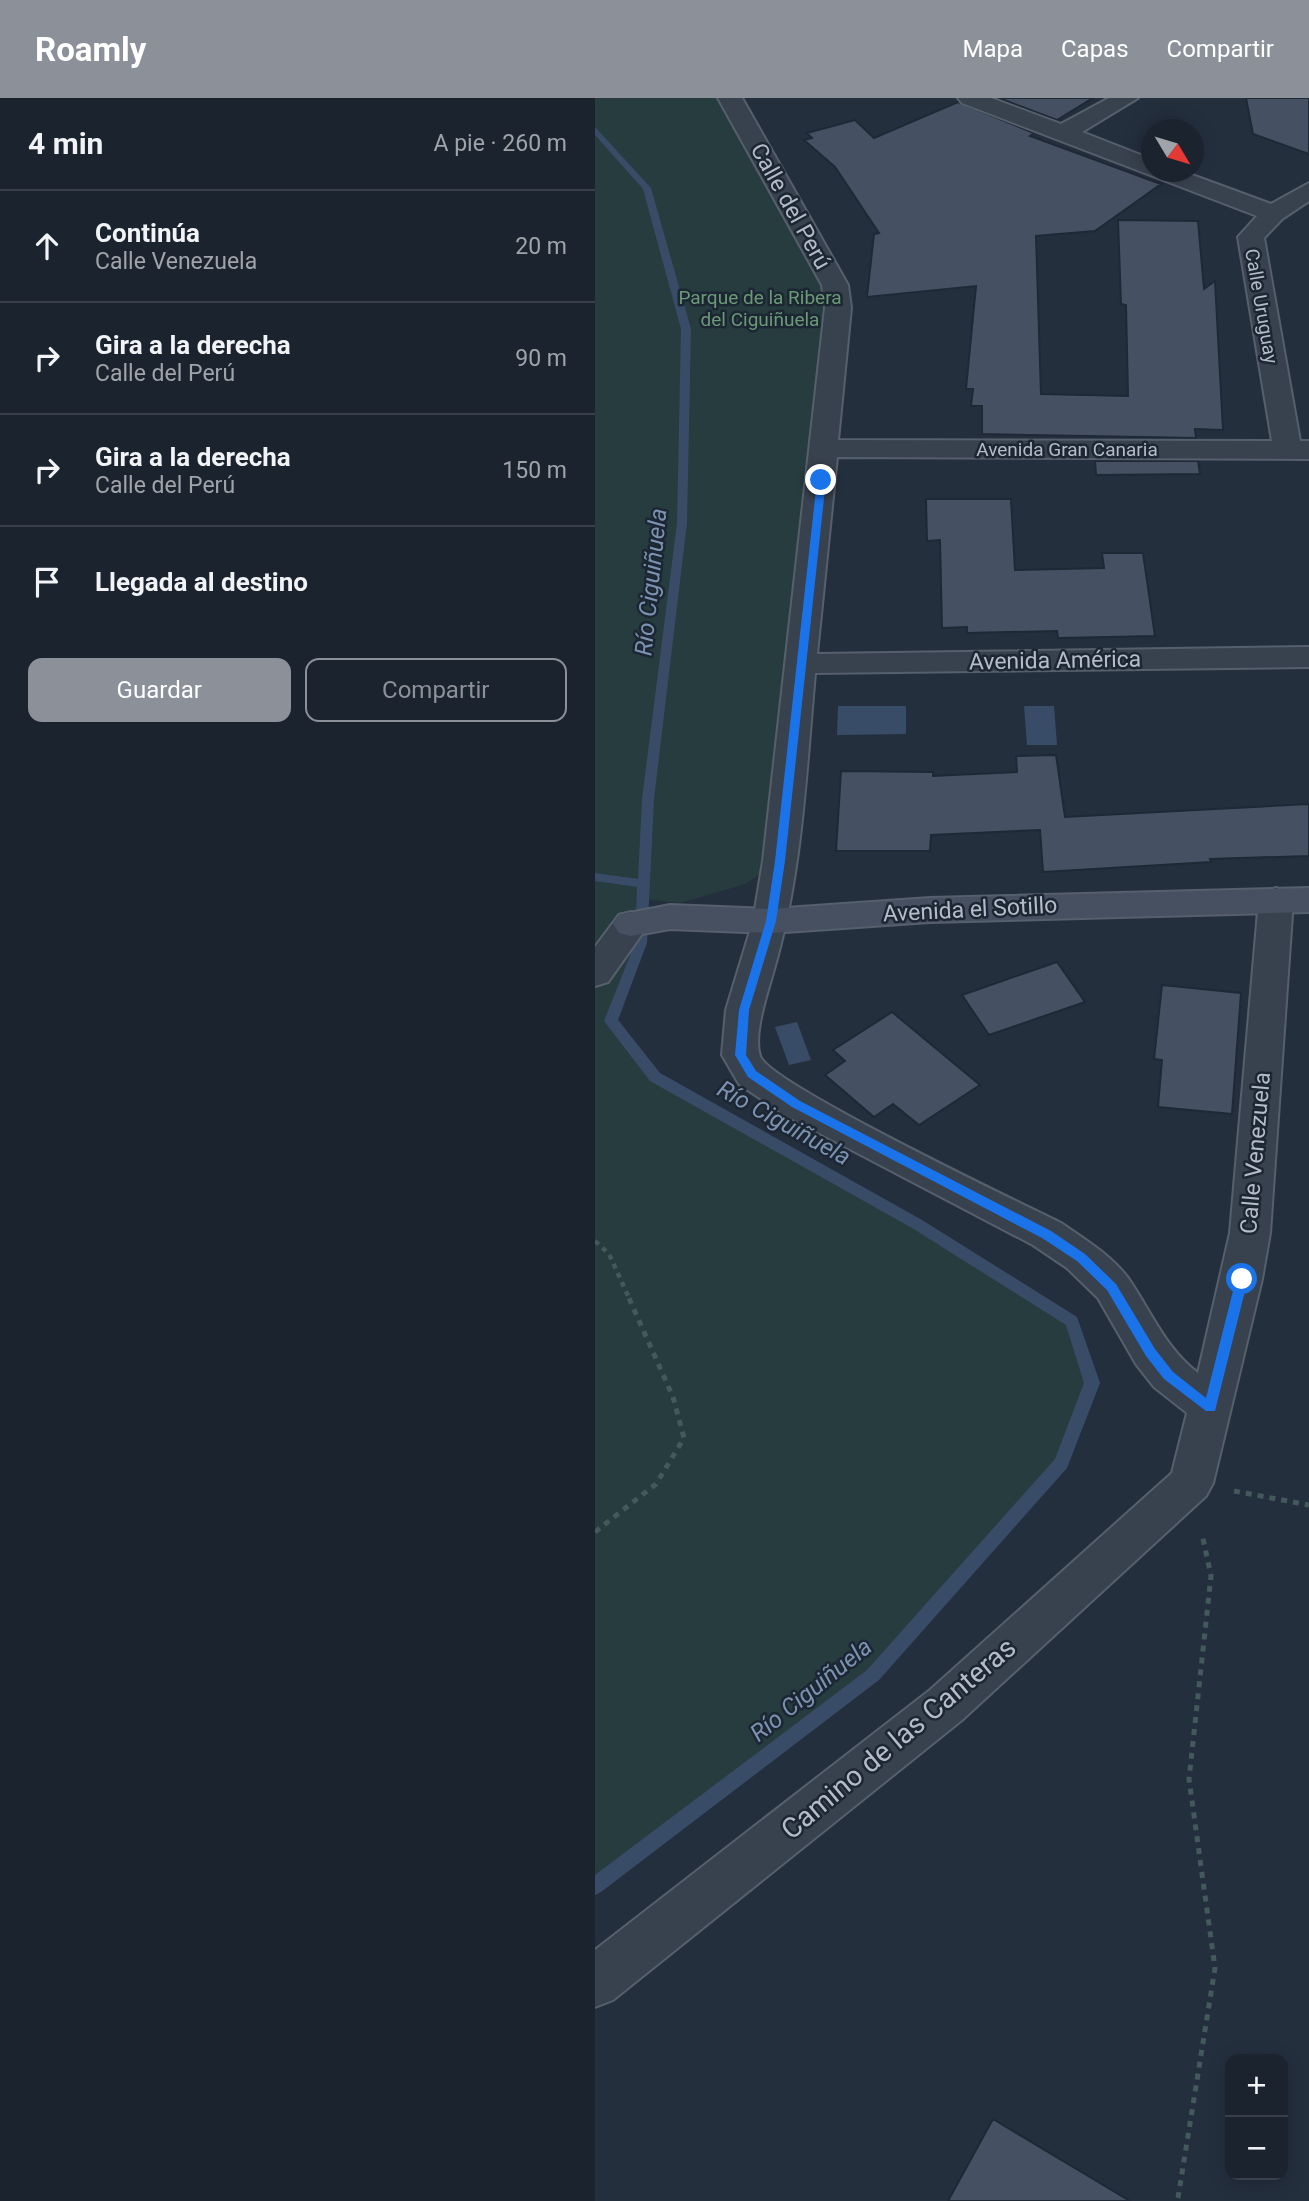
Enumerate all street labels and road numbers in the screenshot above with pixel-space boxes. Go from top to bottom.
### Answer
street label: Calle del Perú [745,138,836,274]
street label: Calle Uruguay [1240,247,1283,365]
street label: Avenida Gran Canaria [976,438,1158,461]
street label: Avenida América [969,645,1141,676]
street label: Avenida el Sotillo [882,891,1058,928]
street label: Calle Venezuela [1235,1071,1276,1235]
street label: Camino de las Canteras [774,1631,1022,1846]

